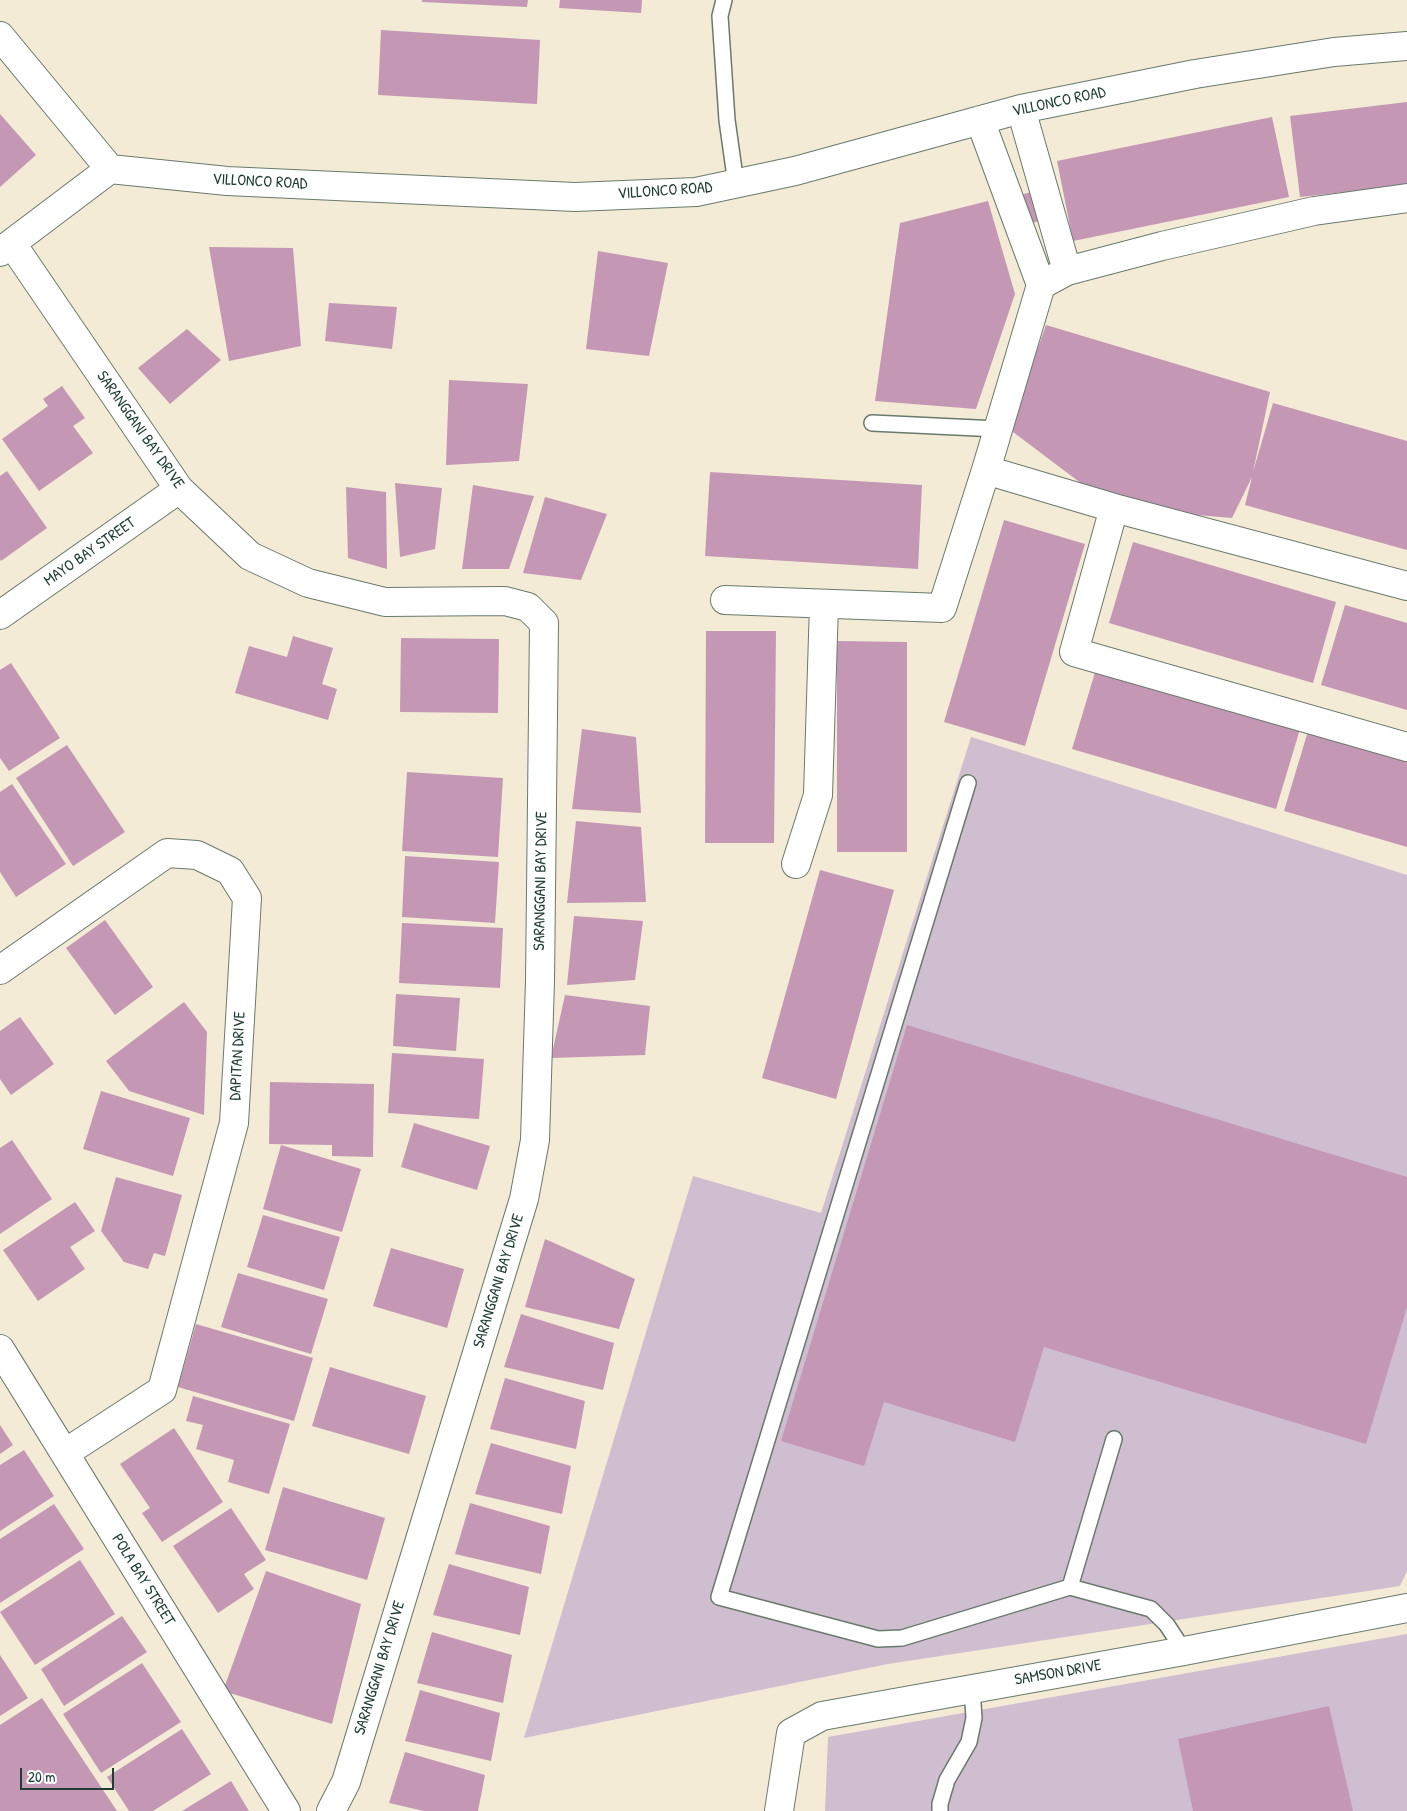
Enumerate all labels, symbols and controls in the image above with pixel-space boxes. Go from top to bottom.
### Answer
street label: VILLONCO ROAD [1011,83,1107,121]
street label: VILLONCO ROAD [212,170,308,194]
street label: VILLONCO ROAD [617,178,713,204]
street label: SARANGGANI BAY DRIVE [92,367,188,493]
street label: MAYO BAY STREET [41,513,139,591]
street label: SARANGGANI BAY DRIVE [530,811,552,951]
street label: DAPITAN DRIVE [226,1011,250,1101]
street label: SARANGGANI BAY DRIVE [469,1212,529,1350]
street label: POLA BAY STREET [107,1531,179,1629]
street label: SARANGGANI BAY DRIVE [350,1599,410,1737]
street label: SAMSON DRIVE [1013,1656,1103,1690]
scale bar [22,1758,116,1790]
text: 20 m [28,1766,55,1787]

